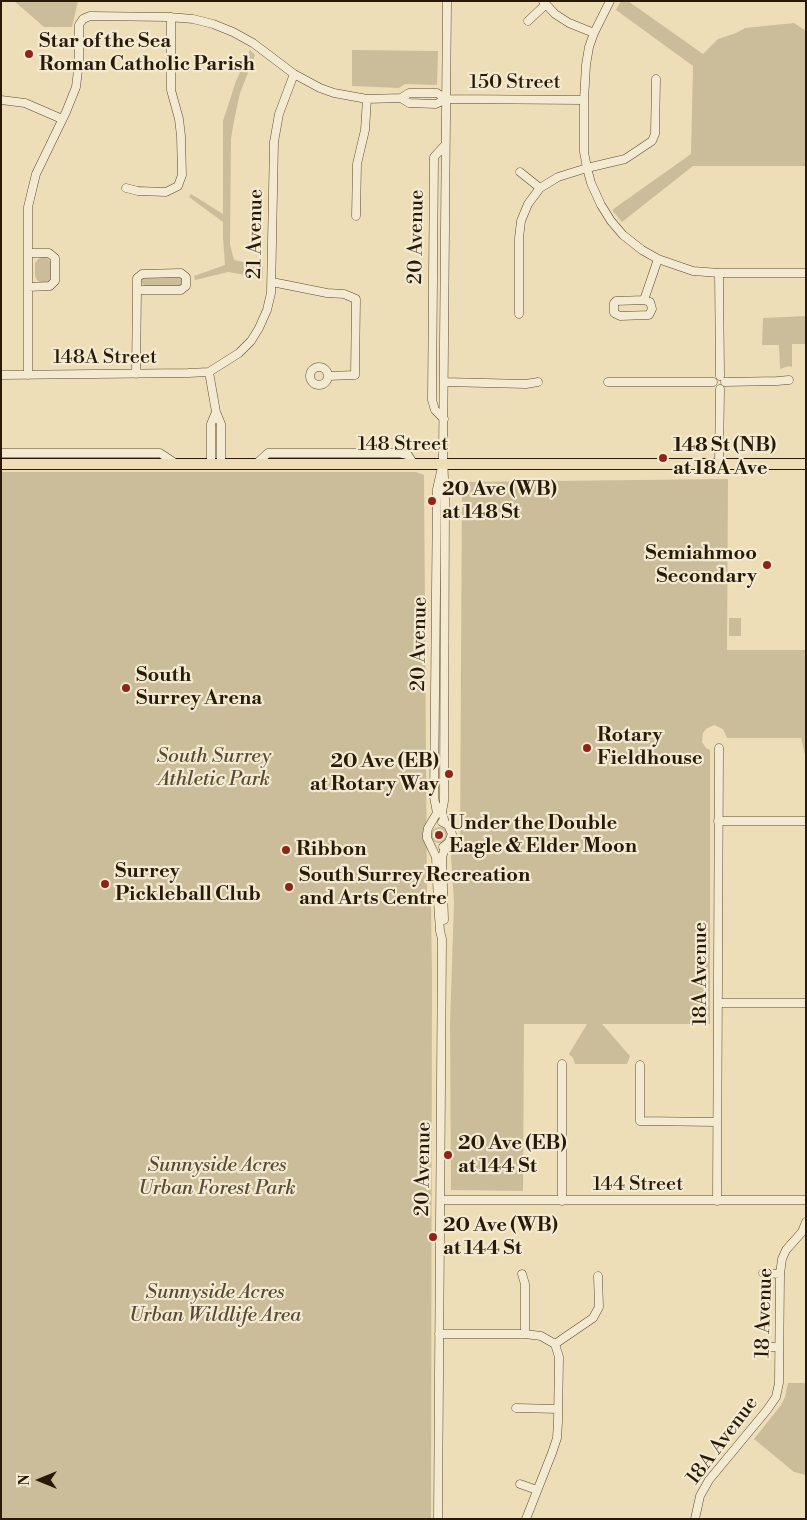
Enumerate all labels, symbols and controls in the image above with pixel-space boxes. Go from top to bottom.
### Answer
place label: Star of the Sea Roman Catholic Parish [39,30,255,77]
marker: Star of the Sea Roman Catholic Parish [23,48,35,60]
street label: 150 Street [469,71,561,95]
street label: 21 Avenue [243,189,269,279]
street label: 20 Avenue [404,189,430,285]
street label: 148A Street [53,346,157,370]
street label: 148 Street [358,433,448,457]
place label: 148 St (NB) at 18A Ave [673,434,776,481]
marker: 148 St (NB) at 18A Ave [657,452,669,464]
place label: 20 Ave (WB) at 148 St [442,478,557,525]
marker: 20 Ave (WB) at 148 St [426,495,438,507]
place label: Semiahmoo Secondary [645,542,757,589]
marker: Semiahmoo Secondary [761,559,773,571]
street label: 20 Avenue [407,596,433,692]
place label: South Surrey Arena [136,664,262,711]
marker: South Surrey Arena [120,682,132,694]
place label: Rotary Fieldhouse [597,724,703,771]
marker: Rotary Fieldhouse [581,742,593,754]
park label: South Surrey Athletic Park [157,745,271,792]
place label: 20 Ave (EB) at Rotary Way [310,750,439,797]
marker: 20 Ave (EB) at Rotary Way [443,768,455,780]
place label: Under the Double Eagle & Elder Moon [449,812,637,859]
marker: Under the Double Eagle & Elder Moon [433,829,445,841]
place label: Ribbon [296,838,366,862]
marker: Ribbon [280,844,292,856]
place label: Surrey Pickleball Club [115,860,261,907]
place label: South Surrey Recreation and Arts Centre [299,864,530,911]
marker: Surrey Pickleball Club [99,878,111,890]
marker: South Surrey Recreation and Arts Centre [283,881,295,893]
street label: 18A Avenue [689,922,713,1026]
street label: 20 Avenue [411,1121,437,1217]
place label: 20 Ave (EB) at 144 St [458,1132,567,1179]
marker: 20 Ave (EB) at 144 St [442,1149,454,1161]
park label: Sunnyside Acres Urban Forest Park [138,1154,296,1201]
street label: 144 Street [593,1173,683,1197]
place label: 20 Ave (WB) at 144 St [443,1214,558,1261]
marker: 20 Ave (WB) at 144 St [427,1231,439,1243]
street label: 18 Avenue [751,1267,779,1359]
park label: Sunnyside Acres Urban Wildlife Area [129,1281,301,1328]
street label: 18A Avenue [682,1392,764,1490]
north arrow [15,1455,65,1505]
text: N [16,1474,34,1486]

